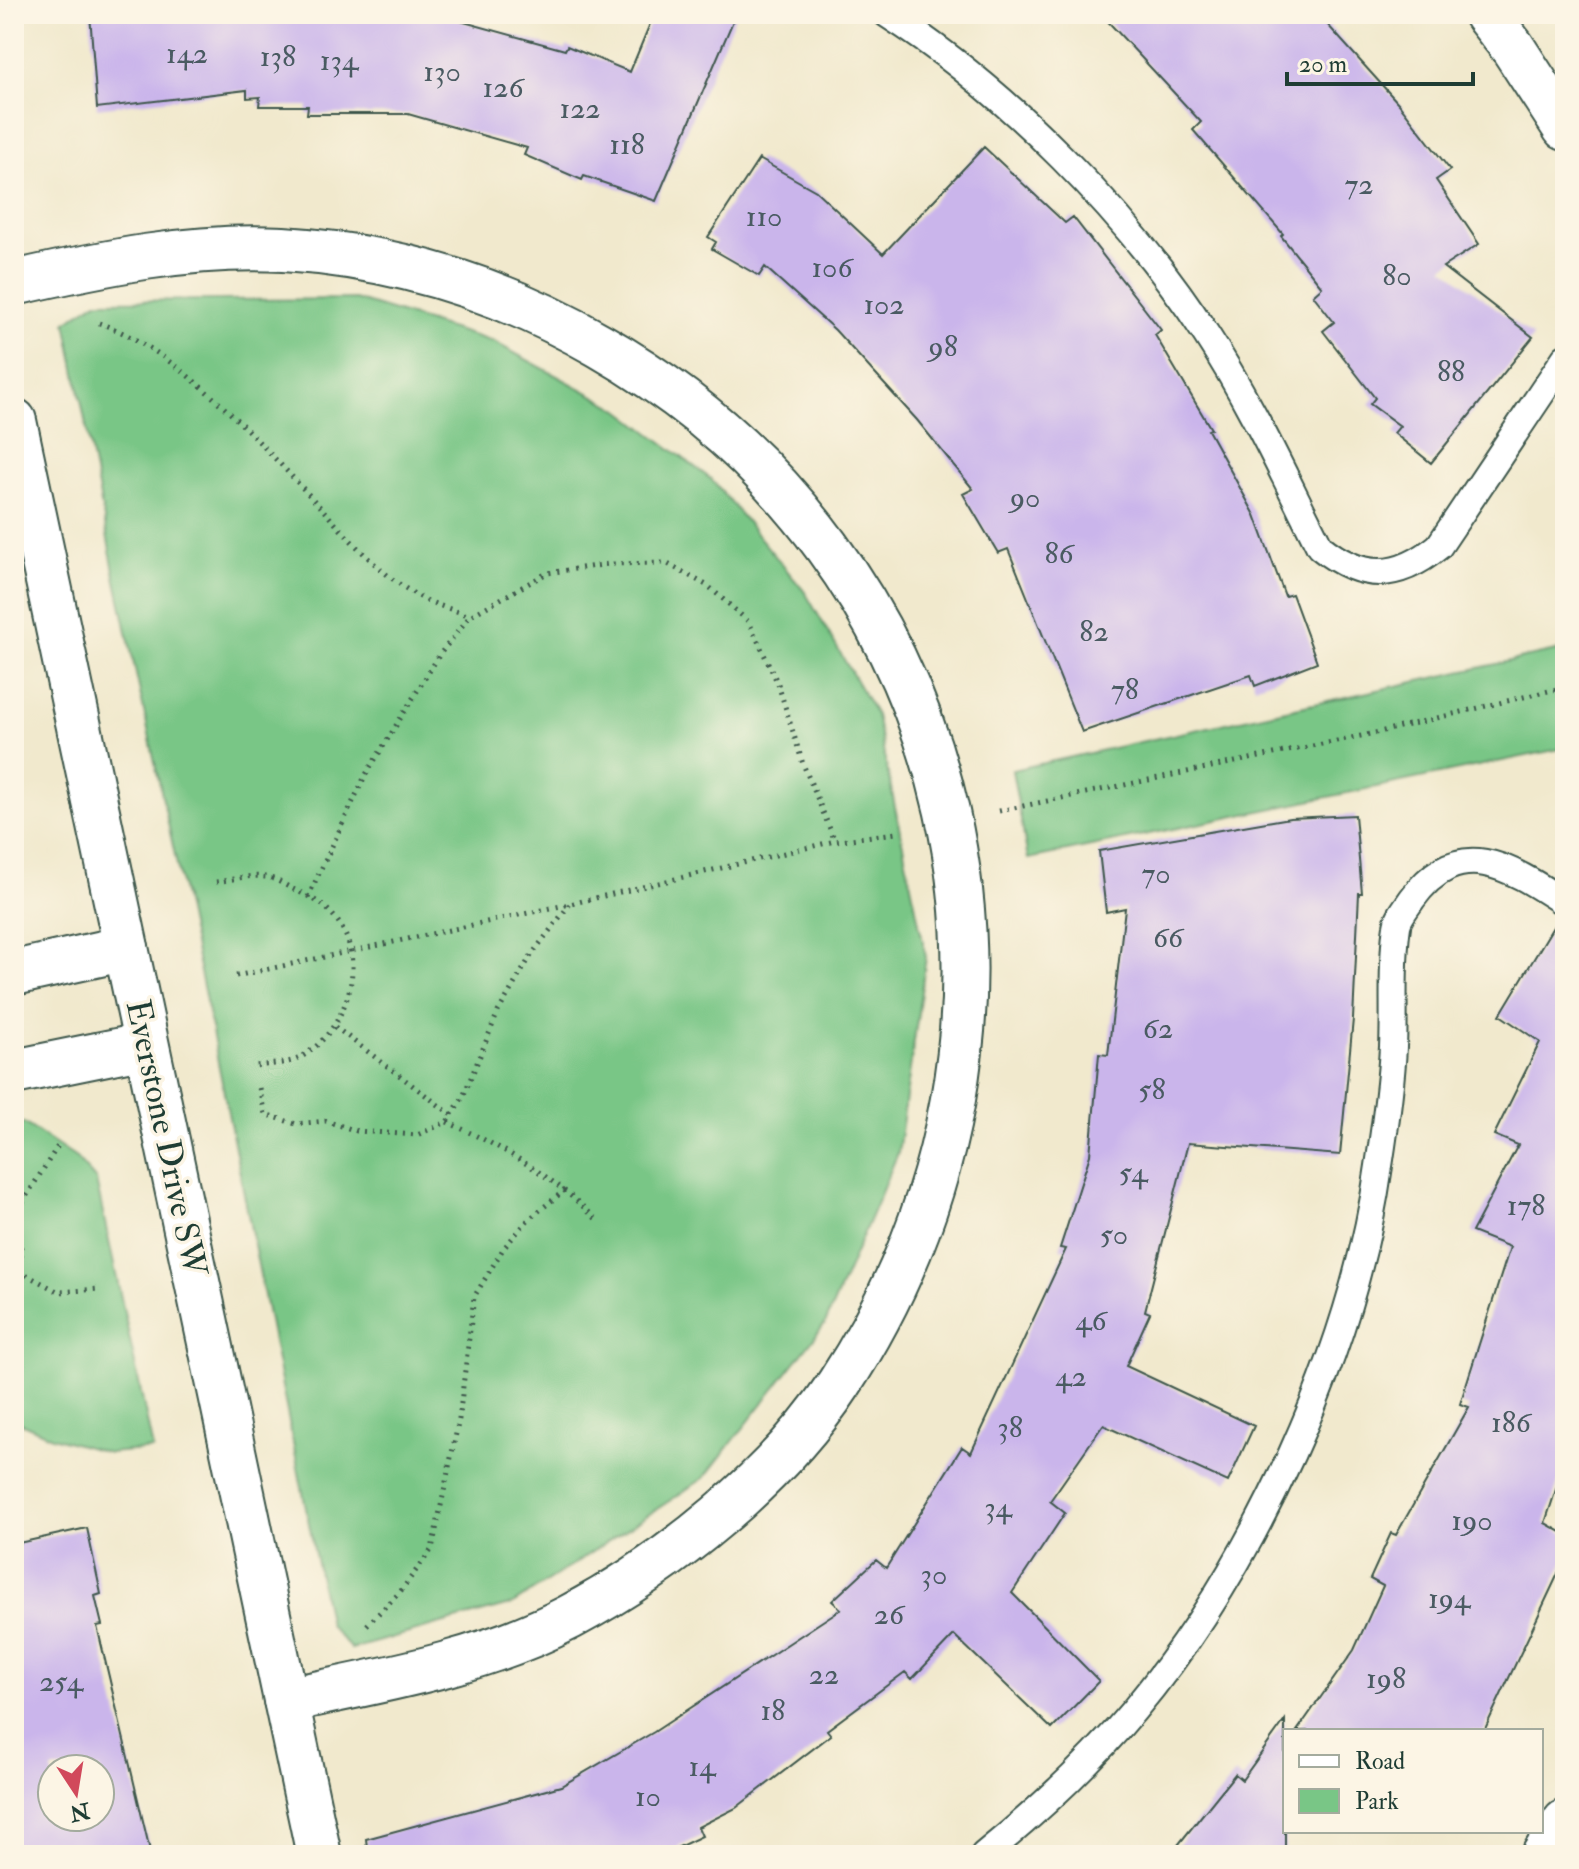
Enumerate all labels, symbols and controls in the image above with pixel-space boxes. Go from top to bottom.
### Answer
house number: 142 [166,35,208,72]
scale bar [1287,36,1473,86]
house number: 138 [260,38,296,75]
house number: 134 [320,42,360,79]
text: 20 m [1299,49,1348,80]
house number: 130 [423,53,461,90]
house number: 126 [482,69,525,106]
house number: 122 [559,90,601,127]
house number: 118 [609,126,645,163]
house number: 72 [1345,166,1373,203]
house number: 110 [746,198,782,235]
house number: 106 [811,249,854,286]
house number: 80 [1382,257,1412,294]
house number: 102 [863,286,905,323]
house number: 98 [926,328,958,365]
house number: 88 [1437,353,1465,390]
house number: 90 [1008,479,1040,516]
house number: 86 [1044,535,1075,572]
house number: 82 [1079,613,1109,650]
house number: 78 [1111,671,1139,708]
house number: 70 [1141,855,1171,892]
house number: 66 [1153,919,1185,956]
street label: Everstone Drive SW [116,996,217,1281]
house number: 62 [1143,1010,1173,1047]
house number: 58 [1138,1071,1166,1108]
house number: 54 [1119,1154,1149,1191]
house number: 178 [1507,1187,1545,1224]
house number: 50 [1100,1216,1128,1253]
house number: 46 [1075,1302,1109,1339]
house number: 42 [1055,1358,1087,1395]
house number: 186 [1491,1404,1533,1441]
house number: 38 [997,1409,1023,1446]
house number: 34 [984,1489,1014,1526]
house number: 190 [1451,1502,1493,1539]
house number: 30 [921,1556,947,1593]
house number: 194 [1428,1580,1472,1617]
house number: 26 [874,1596,906,1633]
house number: 22 [809,1656,839,1693]
house number: 198 [1366,1660,1406,1697]
house number: 254 [39,1663,85,1700]
house number: 18 [761,1692,785,1729]
legend [1283,1729,1543,1833]
text: Road [1355,1746,1405,1777]
house number: 14 [689,1748,717,1785]
north arrow [36,1753,116,1833]
house number: 10 [635,1778,661,1815]
text: Park [1355,1786,1399,1817]
text: N [67,1796,93,1827]

